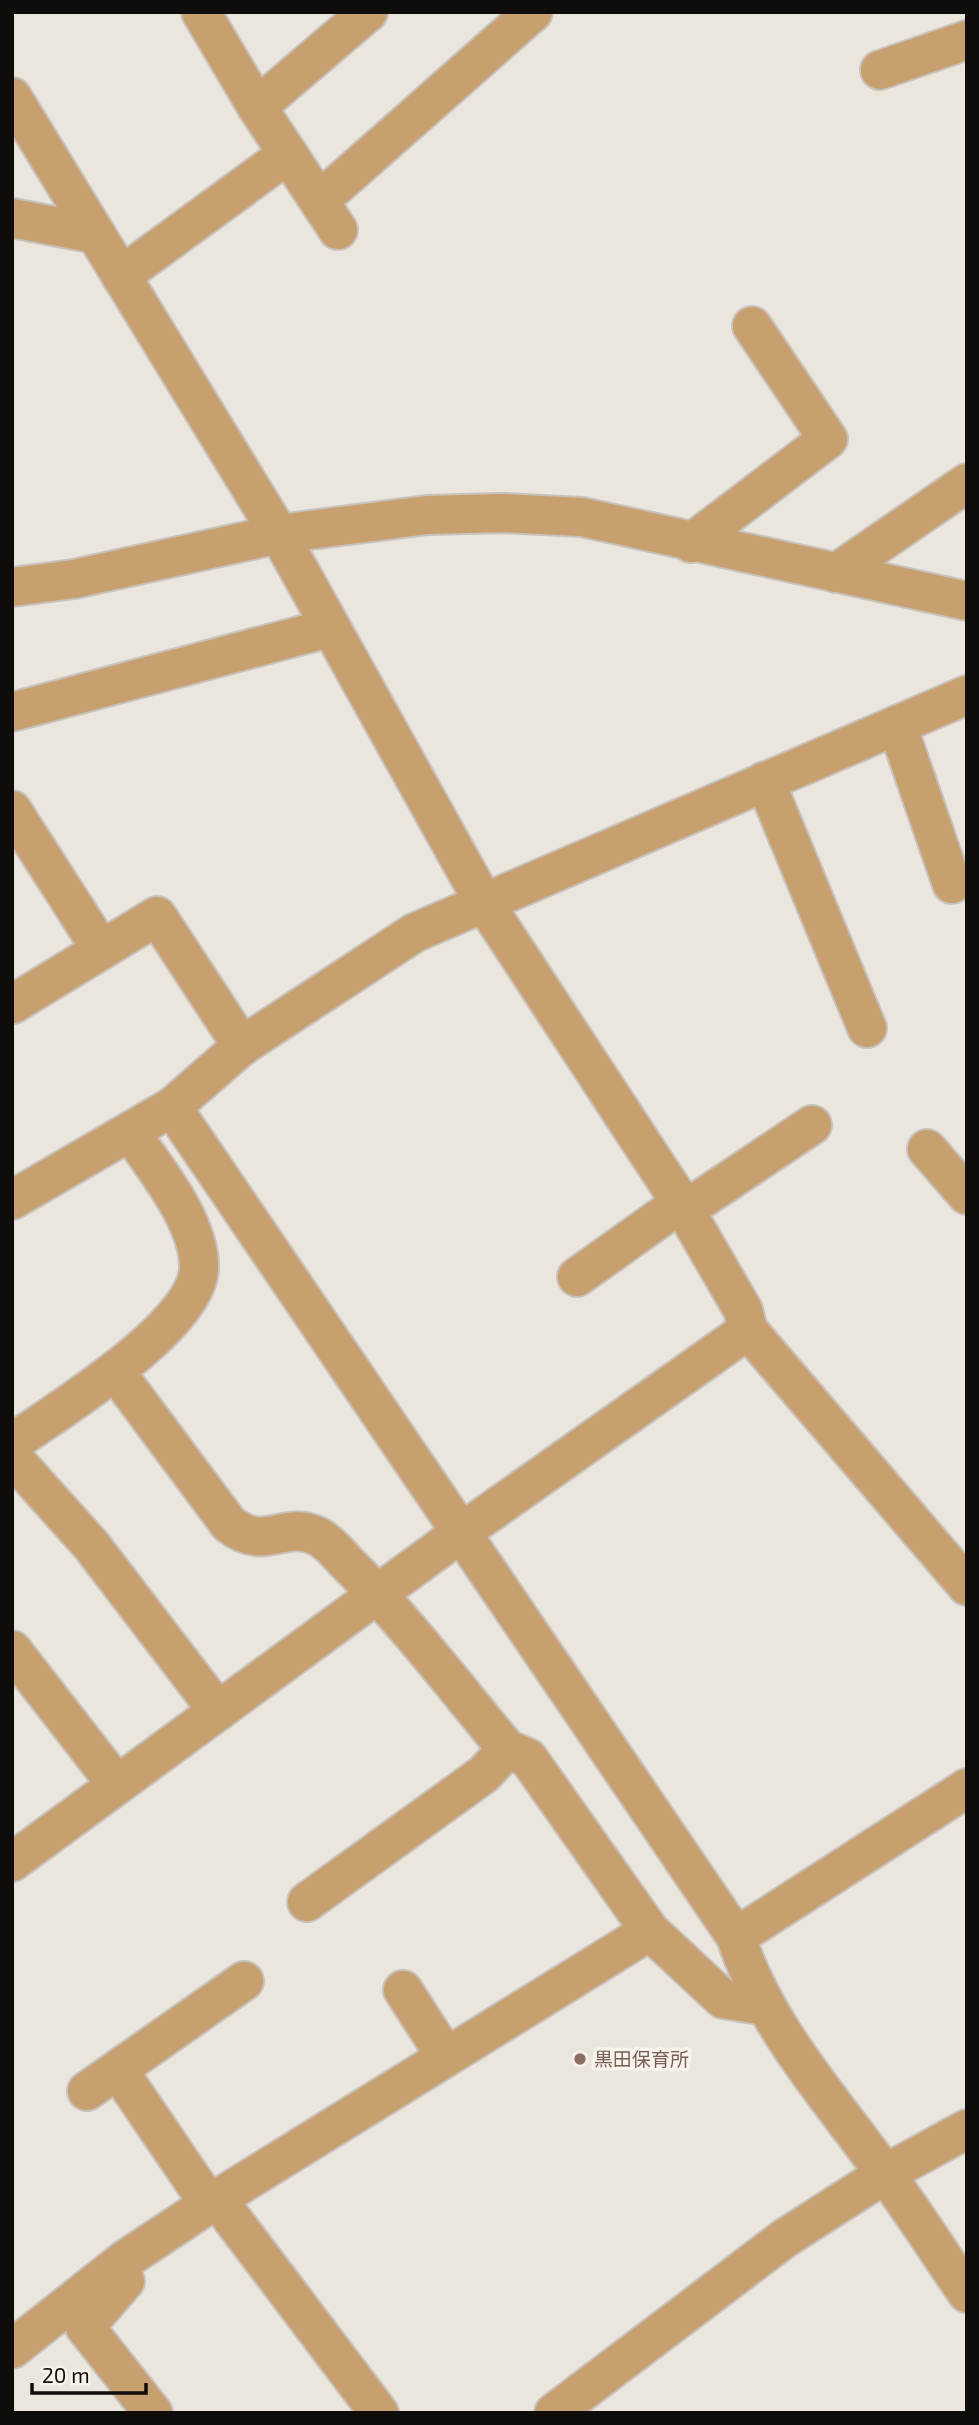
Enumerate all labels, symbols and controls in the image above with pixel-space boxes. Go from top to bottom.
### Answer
place label: 黒田保育所 [594,2047,689,2070]
marker: 黒田保育所 [572,2051,588,2067]
scale bar [32,2352,145,2396]
text: 20 m [42,2362,90,2387]

